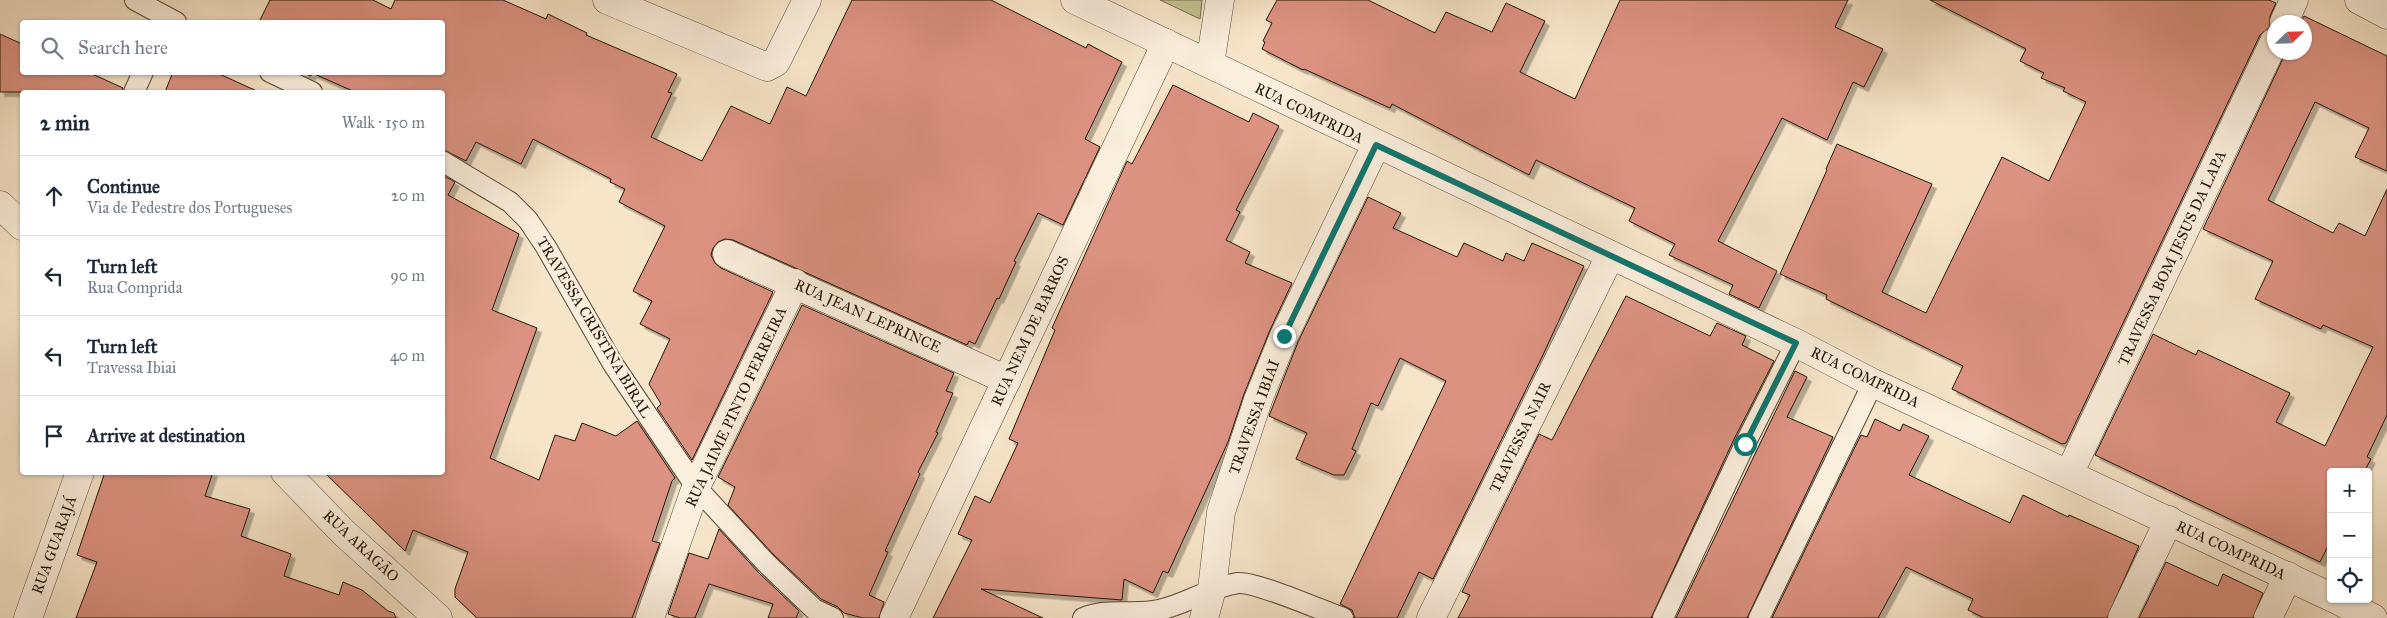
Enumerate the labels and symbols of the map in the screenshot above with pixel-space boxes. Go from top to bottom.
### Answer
north arrow [2267,15,2312,60]
street label: RUA COMPRIDA [1252,79,1366,147]
street label: TRAVESSA BOM JESUS DA LAPA [2114,148,2231,369]
street label: TRAVESSA CRISTINA BIRAL [533,233,655,421]
street label: RUA NEM DE BARROS [987,253,1073,409]
street label: RUA JEAN LEPRINCE [792,276,944,357]
street label: RUA JAIME PINTO FERREIRA [682,304,791,510]
route end [1273,325,1296,348]
street label: RUA COMPRIDA [1808,343,1922,411]
street label: TRAVESSA IBIAI [1225,357,1283,477]
street label: TRAVESSA NAIR [1485,378,1555,495]
route start [1734,433,1757,456]
street label: RUA GUARAJÁ [27,493,81,597]
street label: RUA ARAGÃO [319,506,403,586]
street label: RUA COMPRIDA [2173,517,2289,583]

